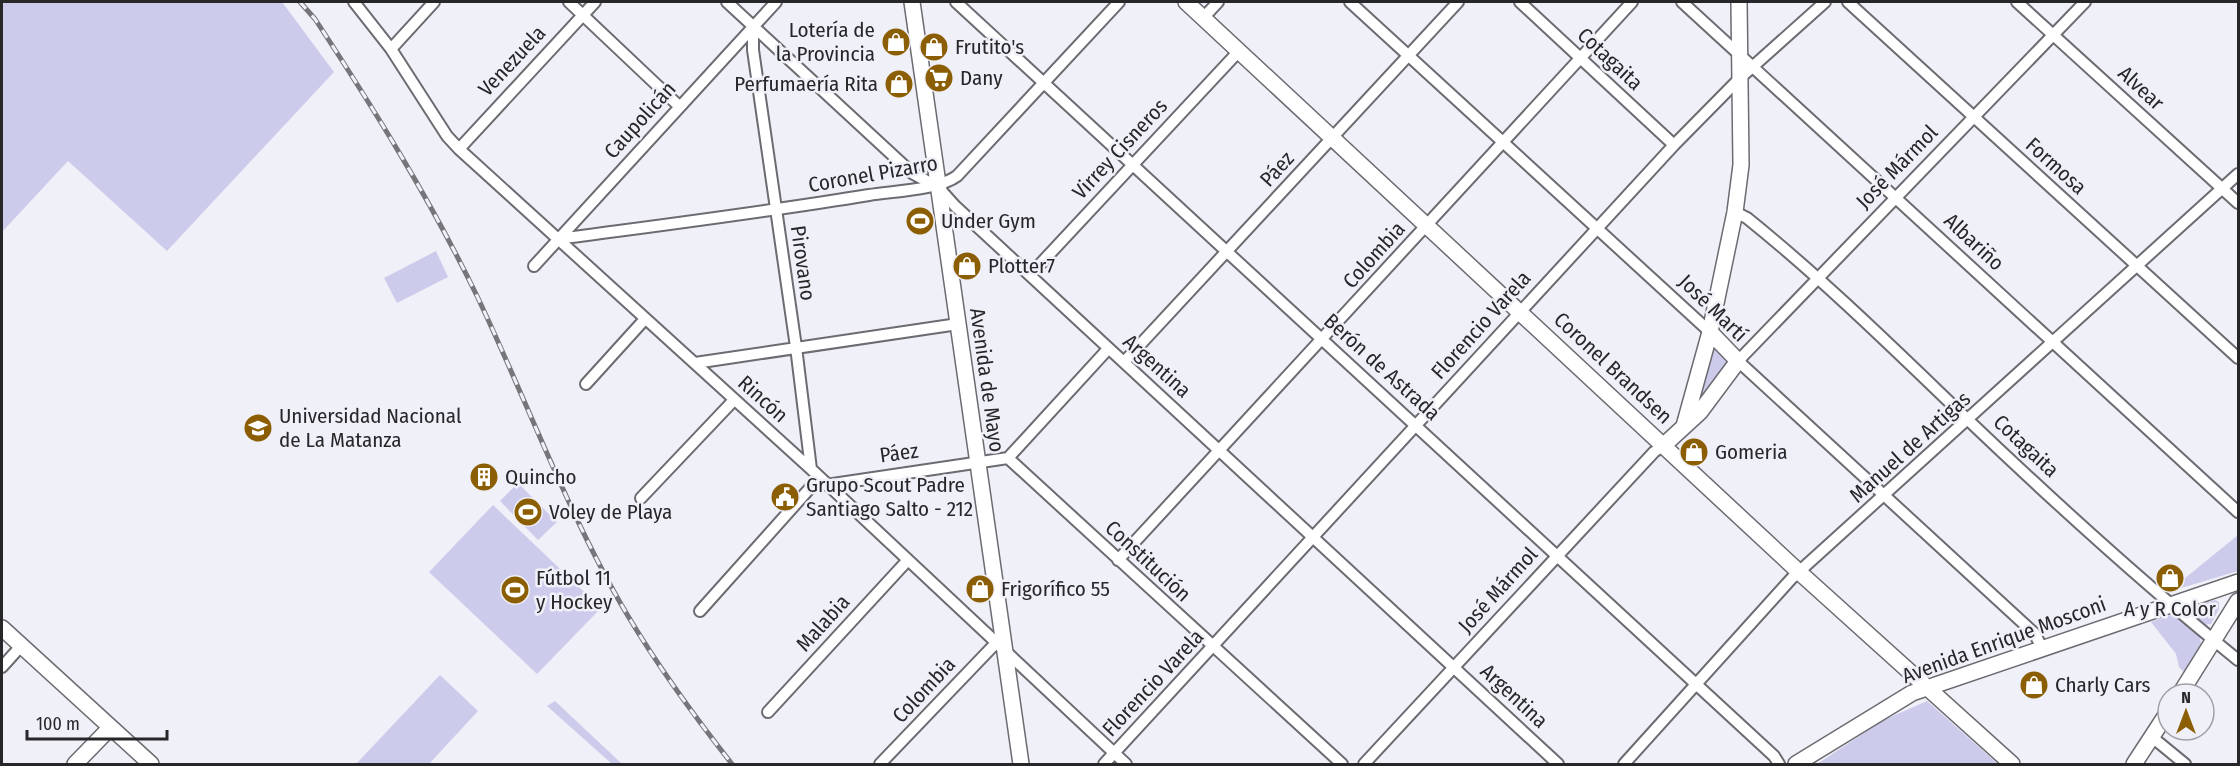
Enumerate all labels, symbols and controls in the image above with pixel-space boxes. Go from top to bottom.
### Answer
place label: Lotería de la Provincia [776,17,875,67]
street label: Venezuela [473,20,551,102]
street label: Cotagaita [1572,22,1648,96]
shop icon: Lotería de la Provincia [880,26,912,58]
shop icon: Frutito's [918,31,950,63]
place label: Frutito's [955,34,1024,60]
street label: Alvear [2113,60,2170,116]
supermarket icon: Dany [923,62,955,94]
place label: Dany [960,65,1003,91]
shop icon: Perfumaería Rita [883,68,915,100]
place label: Perfumaería Rita [734,71,878,97]
street label: Caupolicán [599,76,681,164]
street label: Virrey Cisneros [1067,93,1173,205]
street label: José Mármol [1851,119,1944,214]
street label: Formosa [2020,132,2092,200]
street label: Páez [1254,146,1300,192]
street label: Coronel Pizarro [806,150,940,198]
sports icon: Under Gym [904,205,936,237]
place label: Under Gym [941,208,1036,234]
street label: Albariño [1939,208,2009,276]
street label: Colombia [1337,216,1411,294]
street label: Pirovano [785,224,821,302]
shop icon: Plotter7 [951,250,983,282]
place label: Plotter7 [988,253,1055,279]
street label: Florencio Varela [1426,265,1536,385]
street label: José Martí [1673,269,1753,347]
street label: Avenida de Mayo [964,306,1010,454]
street label: Coronel Brandsen [1548,307,1678,429]
street label: Berón de Astrada [1318,308,1446,426]
street label: Argentina [1118,329,1196,403]
street label: Rincón [733,370,793,428]
street label: Manuel de Artigas [1844,386,1976,508]
place label: Universidad Nacional de La Matanza [279,403,462,453]
street label: Cotagaita [1988,409,2064,483]
school or university icon: Universidad Nacional de La Matanza [242,412,274,444]
shop icon: Gomeria [1678,436,1710,468]
street label: Páez [878,437,920,469]
place label: Gomeria [1715,439,1788,465]
building icon: Quincho [468,461,500,493]
place label: Quincho [505,464,577,490]
place label: Grupo Scout Padre Santiago Salto - 212 [806,472,973,522]
public building icon: Grupo Scout Padre Santiago Salto - 212 [769,481,801,513]
sports icon: Voley de Playa [512,496,544,528]
place label: Voley de Playa [549,499,672,525]
street label: Constitución [1100,515,1196,607]
street label: José Mármol [1453,541,1544,638]
shop icon: A y R Color [2154,562,2186,594]
place label: Fútbol 11 y Hockey [536,565,613,615]
shop icon: Frigorífico 55 [964,573,996,605]
sports icon: Fútbol 11 y Hockey [499,574,531,606]
place label: Frigorífico 55 [1001,576,1110,602]
street label: Malabia [791,589,855,657]
street label: Avenida Enrique Mosconi [1898,591,2110,689]
place label: A y R Color [2124,596,2217,622]
street label: Florencio Varela [1097,624,1209,742]
street label: Colombia [887,652,961,728]
street label: Argentina [1475,658,1553,734]
shop icon: Charly Cars [2018,669,2050,701]
place label: Charly Cars [2055,672,2151,698]
north arrow [2156,682,2216,742]
text: N [2181,688,2191,707]
scale bar [27,703,166,741]
text: 100 m [36,713,80,735]

